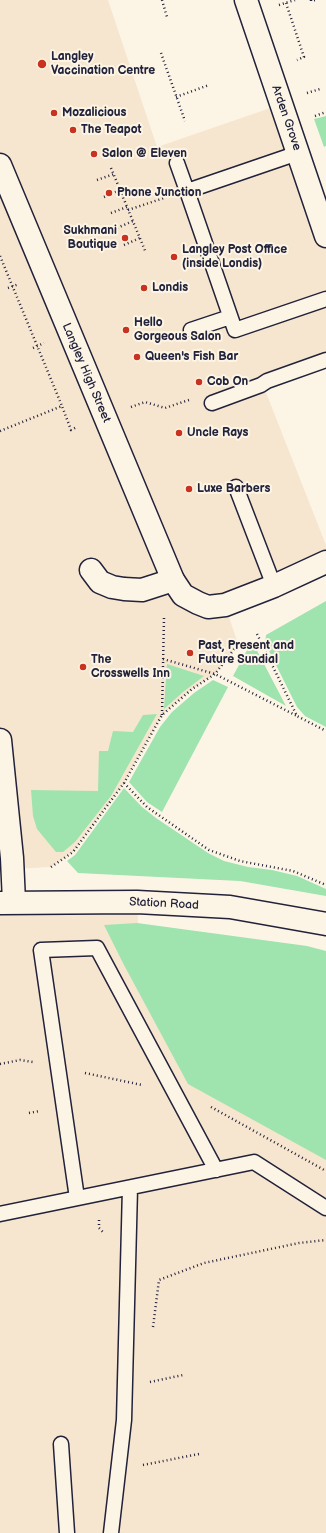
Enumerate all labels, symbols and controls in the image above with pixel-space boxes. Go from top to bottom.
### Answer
place label: Langley Vaccination Centre [51,50,155,78]
marker: Langley Vaccination Centre [36,58,48,70]
street label: Arden Grove [268,84,304,152]
place label: Mozalicious [62,106,126,120]
marker: Mozalicious [49,108,59,118]
place label: The Teapot [81,123,142,137]
marker: The Teapot [68,125,78,135]
place label: Salon @ Eleven [102,147,187,161]
marker: Salon @ Eleven [89,149,99,159]
place label: Phone Junction [117,186,201,200]
marker: Phone Junction [104,188,114,198]
place label: Sukhmani Boutique [63,224,117,252]
marker: Sukhmani Boutique [120,233,130,243]
place label: Langley Post Office (inside Londis) [182,243,287,271]
marker: Langley Post Office (inside Londis) [169,252,179,262]
place label: Londis [152,281,188,295]
marker: Londis [139,283,149,293]
place label: Hello Gorgeous Salon [134,316,221,344]
street label: Langley High Street [59,321,113,425]
marker: Hello Gorgeous Salon [121,325,131,335]
place label: Queen's Fish Bar [145,350,238,364]
marker: Queen's Fish Bar [132,352,142,362]
place label: Cob On [207,375,248,389]
marker: Cob On [194,377,204,387]
place label: Uncle Rays [187,426,248,440]
marker: Uncle Rays [174,428,184,438]
place label: Luxe Barbers [197,482,270,496]
marker: Luxe Barbers [184,484,194,494]
place label: Past, Present and Future Sundial [198,639,294,667]
marker: Past, Present and Future Sundial [185,648,195,658]
place label: The Crosswells Inn [91,653,170,681]
marker: The Crosswells Inn [78,662,88,672]
street label: Station Road [129,895,199,913]

